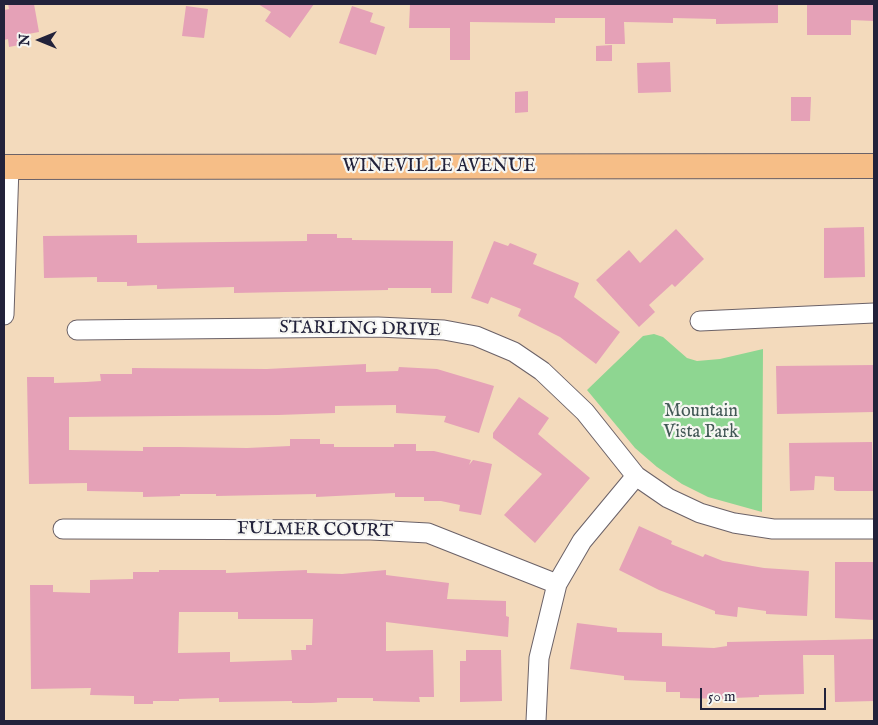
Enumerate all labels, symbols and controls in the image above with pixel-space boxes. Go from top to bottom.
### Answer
north arrow [15,15,65,65]
text: N [16,34,34,46]
street label: WINEVILLE AVENUE [342,156,536,178]
street label: STARLING DRIVE [279,318,441,342]
park label: Mountain Vista Park [663,401,739,444]
street label: FULMER COURT [237,519,393,543]
scale bar [703,678,829,710]
text: 50 m [708,687,736,706]

